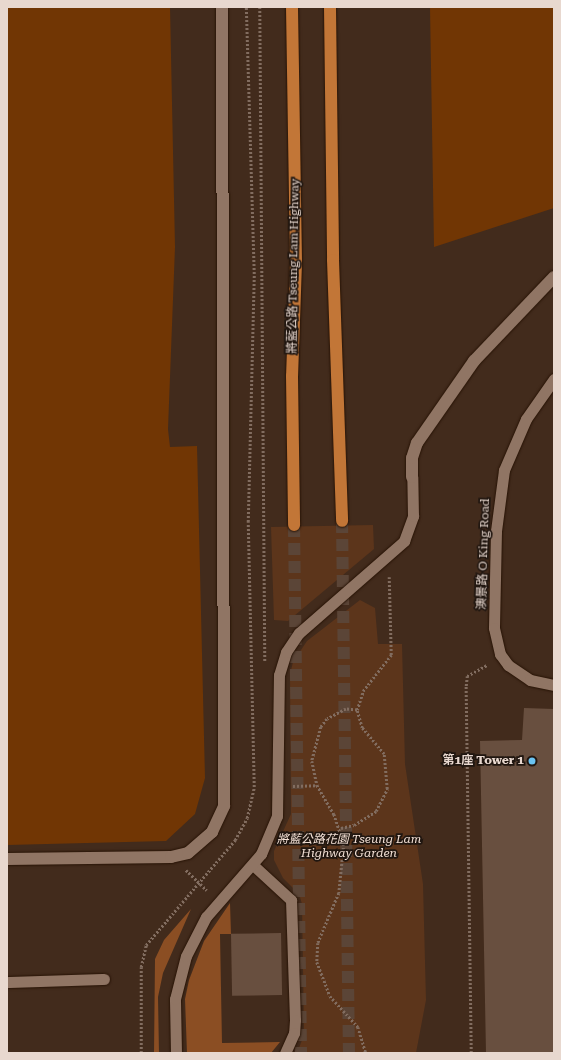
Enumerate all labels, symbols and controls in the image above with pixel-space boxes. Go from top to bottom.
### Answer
street label: 將藍公路 Tseung Lam Highway [285,178,303,354]
street label: 澳景路 O King Road [475,498,493,610]
place label: 第1座 Tower 1 [443,754,524,768]
marker: 第1座 Tower 1 [527,756,537,766]
park label: 將藍公路花園 Tseung Lam Highway Garden [277,833,421,861]

